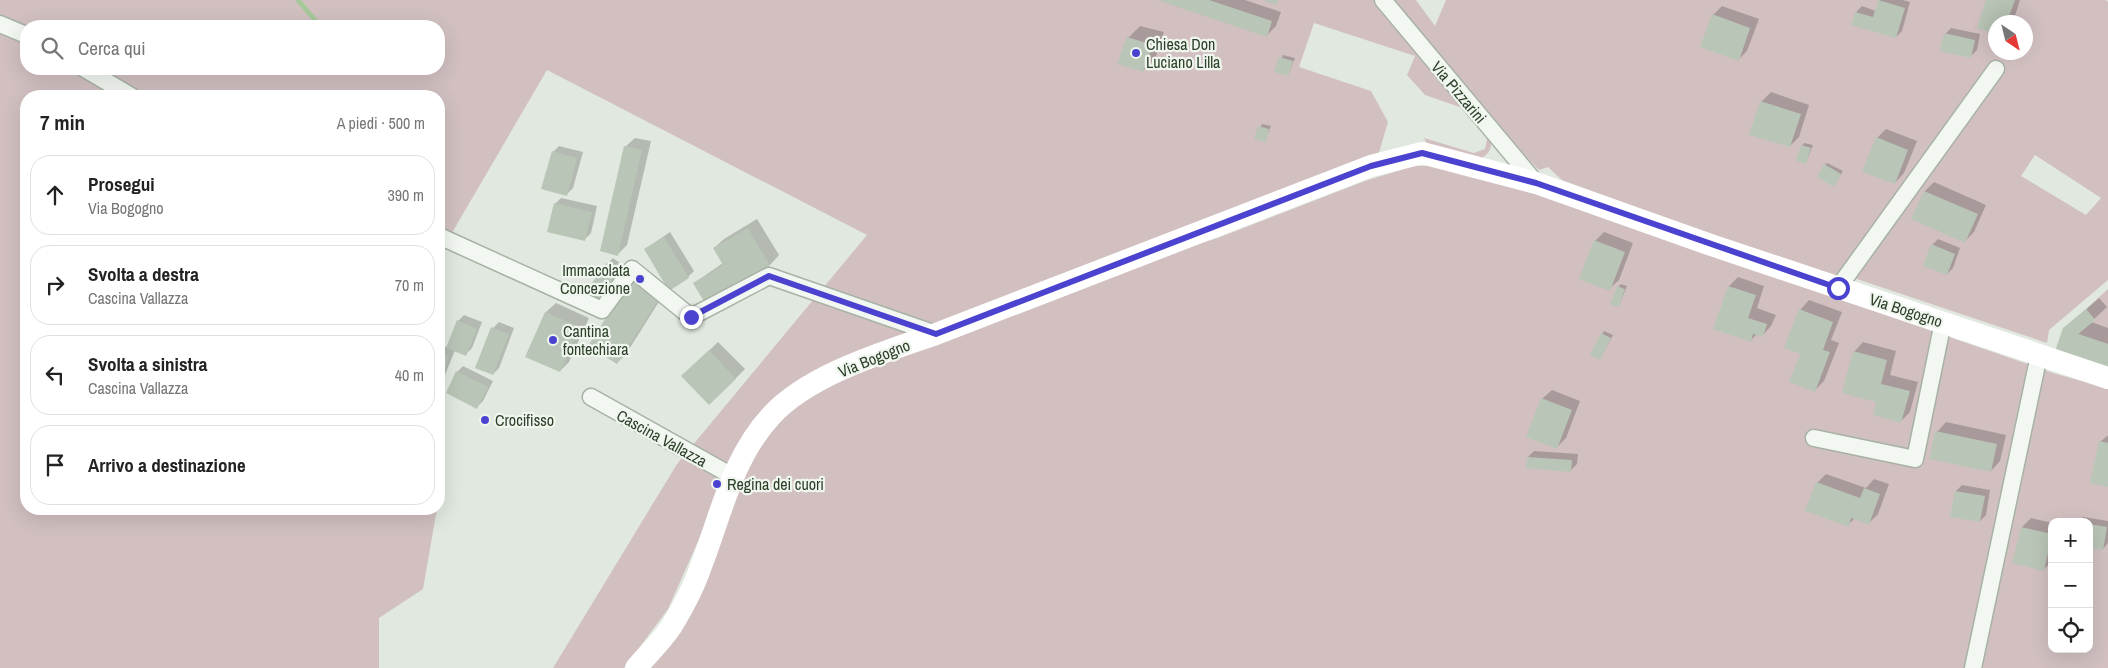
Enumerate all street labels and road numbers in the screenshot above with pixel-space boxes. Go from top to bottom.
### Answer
street label: Via Pizzarini [1426,56,1492,128]
street label: Via Bogogno [1867,288,1945,332]
street label: Via Bogogno [835,334,913,382]
street label: Cascina Vallazza [613,404,712,472]

